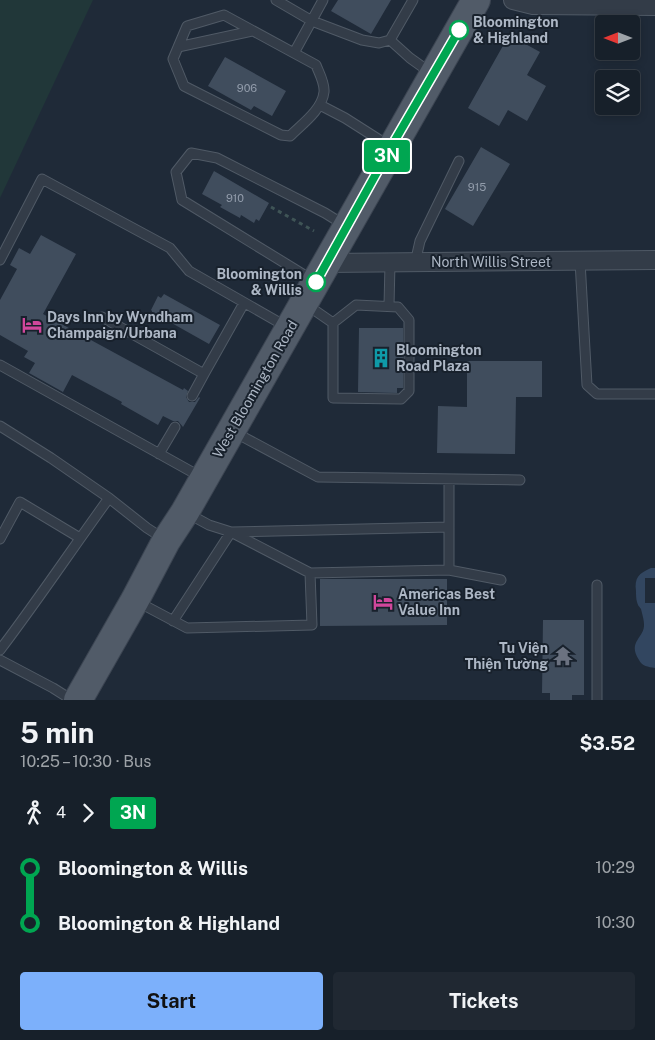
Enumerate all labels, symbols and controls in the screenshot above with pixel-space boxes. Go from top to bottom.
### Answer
place label: Bloomington & Highland [473,14,559,46]
north arrow [595,15,640,60]
map controls [595,15,640,115]
marker: Bloomington & Highland [449,20,469,40]
button: layers [595,70,640,115]
house number: 906 [237,82,257,94]
line badge: 3N [364,140,410,172]
text: 3N [374,145,400,166]
house number: 915 [468,181,486,193]
house number: 910 [226,192,244,204]
street label: North Willis Street [431,254,551,270]
place label: Bloomington & Willis [217,266,302,298]
marker: Bloomington & Willis [306,272,326,292]
place label: Days Inn by Wyndham Champaign/Urbana [47,309,193,341]
hotel icon: Days Inn by Wyndham Champaign/Urbana [21,314,43,336]
street label: West Bloomington Road [209,318,301,460]
place label: Bloomington Road Plaza [396,342,482,374]
building icon: Bloomington Road Plaza [370,347,392,369]
place label: Americas Best Value Inn [398,586,495,618]
hotel icon: Americas Best Value Inn [372,591,394,613]
place label: Tu Viện Thiện Tường [465,640,548,672]
temple icon: Tu Viện Thiện Tường [552,645,574,667]
text: 5 min [20,716,94,749]
text: $3.52 [579,732,635,754]
text: 10:25 – 10:30 · Bus [20,752,151,771]
icon: walk [20,799,48,827]
icon: forward [74,799,102,827]
text: 3N [120,802,146,823]
text: 4 [56,803,66,822]
text: Bloomington & Willis [58,857,248,879]
text: 10:29 [595,858,635,877]
text: Bloomington & Highland [58,912,280,934]
text: 10:30 [595,913,635,932]
button: Start [20,972,323,1030]
button: Tickets [333,972,635,1030]

